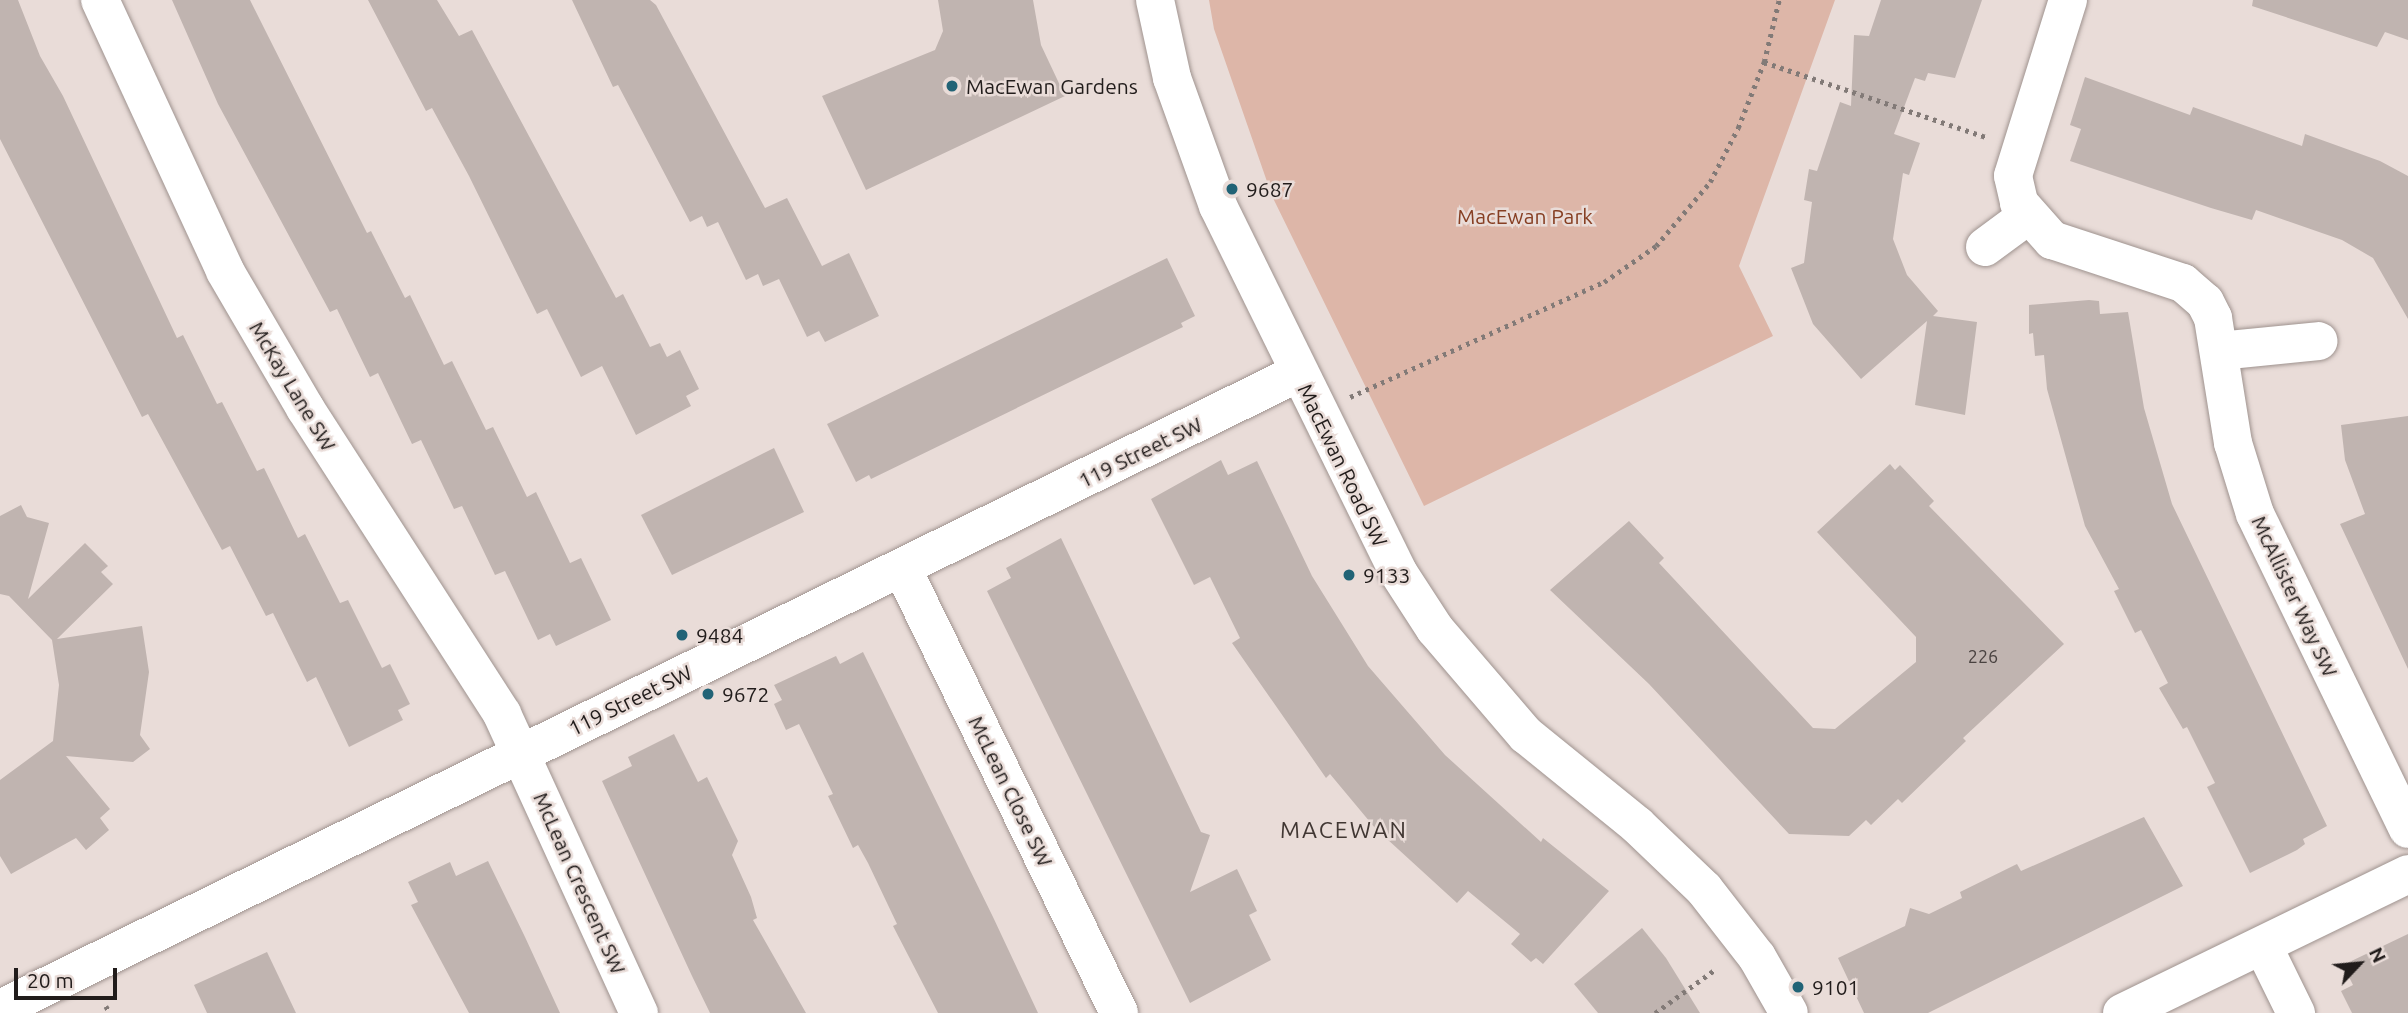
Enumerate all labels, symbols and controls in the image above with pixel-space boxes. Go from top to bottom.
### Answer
place label: MacEwan Gardens [966,73,1138,99]
marker: MacEwan Gardens [944,78,960,94]
place label: 9687 [1246,176,1293,202]
marker: 9687 [1224,181,1240,197]
park label: MacEwan Park [1457,203,1593,229]
street label: McKay Lane SW [244,317,342,455]
street label: MacEwan Road SW [1293,380,1393,550]
street label: 119 Street SW [1074,411,1206,493]
street label: McAllister Way SW [2247,512,2343,680]
place label: 9133 [1363,562,1410,588]
marker: 9133 [1341,567,1357,583]
place label: 9484 [696,622,743,648]
marker: 9484 [674,627,690,643]
house number: 226 [1968,645,1998,667]
street label: 119 Street SW [564,659,696,741]
place label: 9672 [722,681,769,707]
marker: 9672 [700,686,716,702]
street label: McLean Close SW [964,712,1058,870]
street label: McLean Crescent SW [529,788,631,978]
district label: MACEWAN [1281,816,1407,844]
north arrow [2324,929,2394,999]
text: N [2365,944,2391,966]
scale bar [18,954,121,998]
text: 20 m [27,968,74,992]
place label: 9101 [1812,974,1859,1000]
marker: 9101 [1790,979,1806,995]

